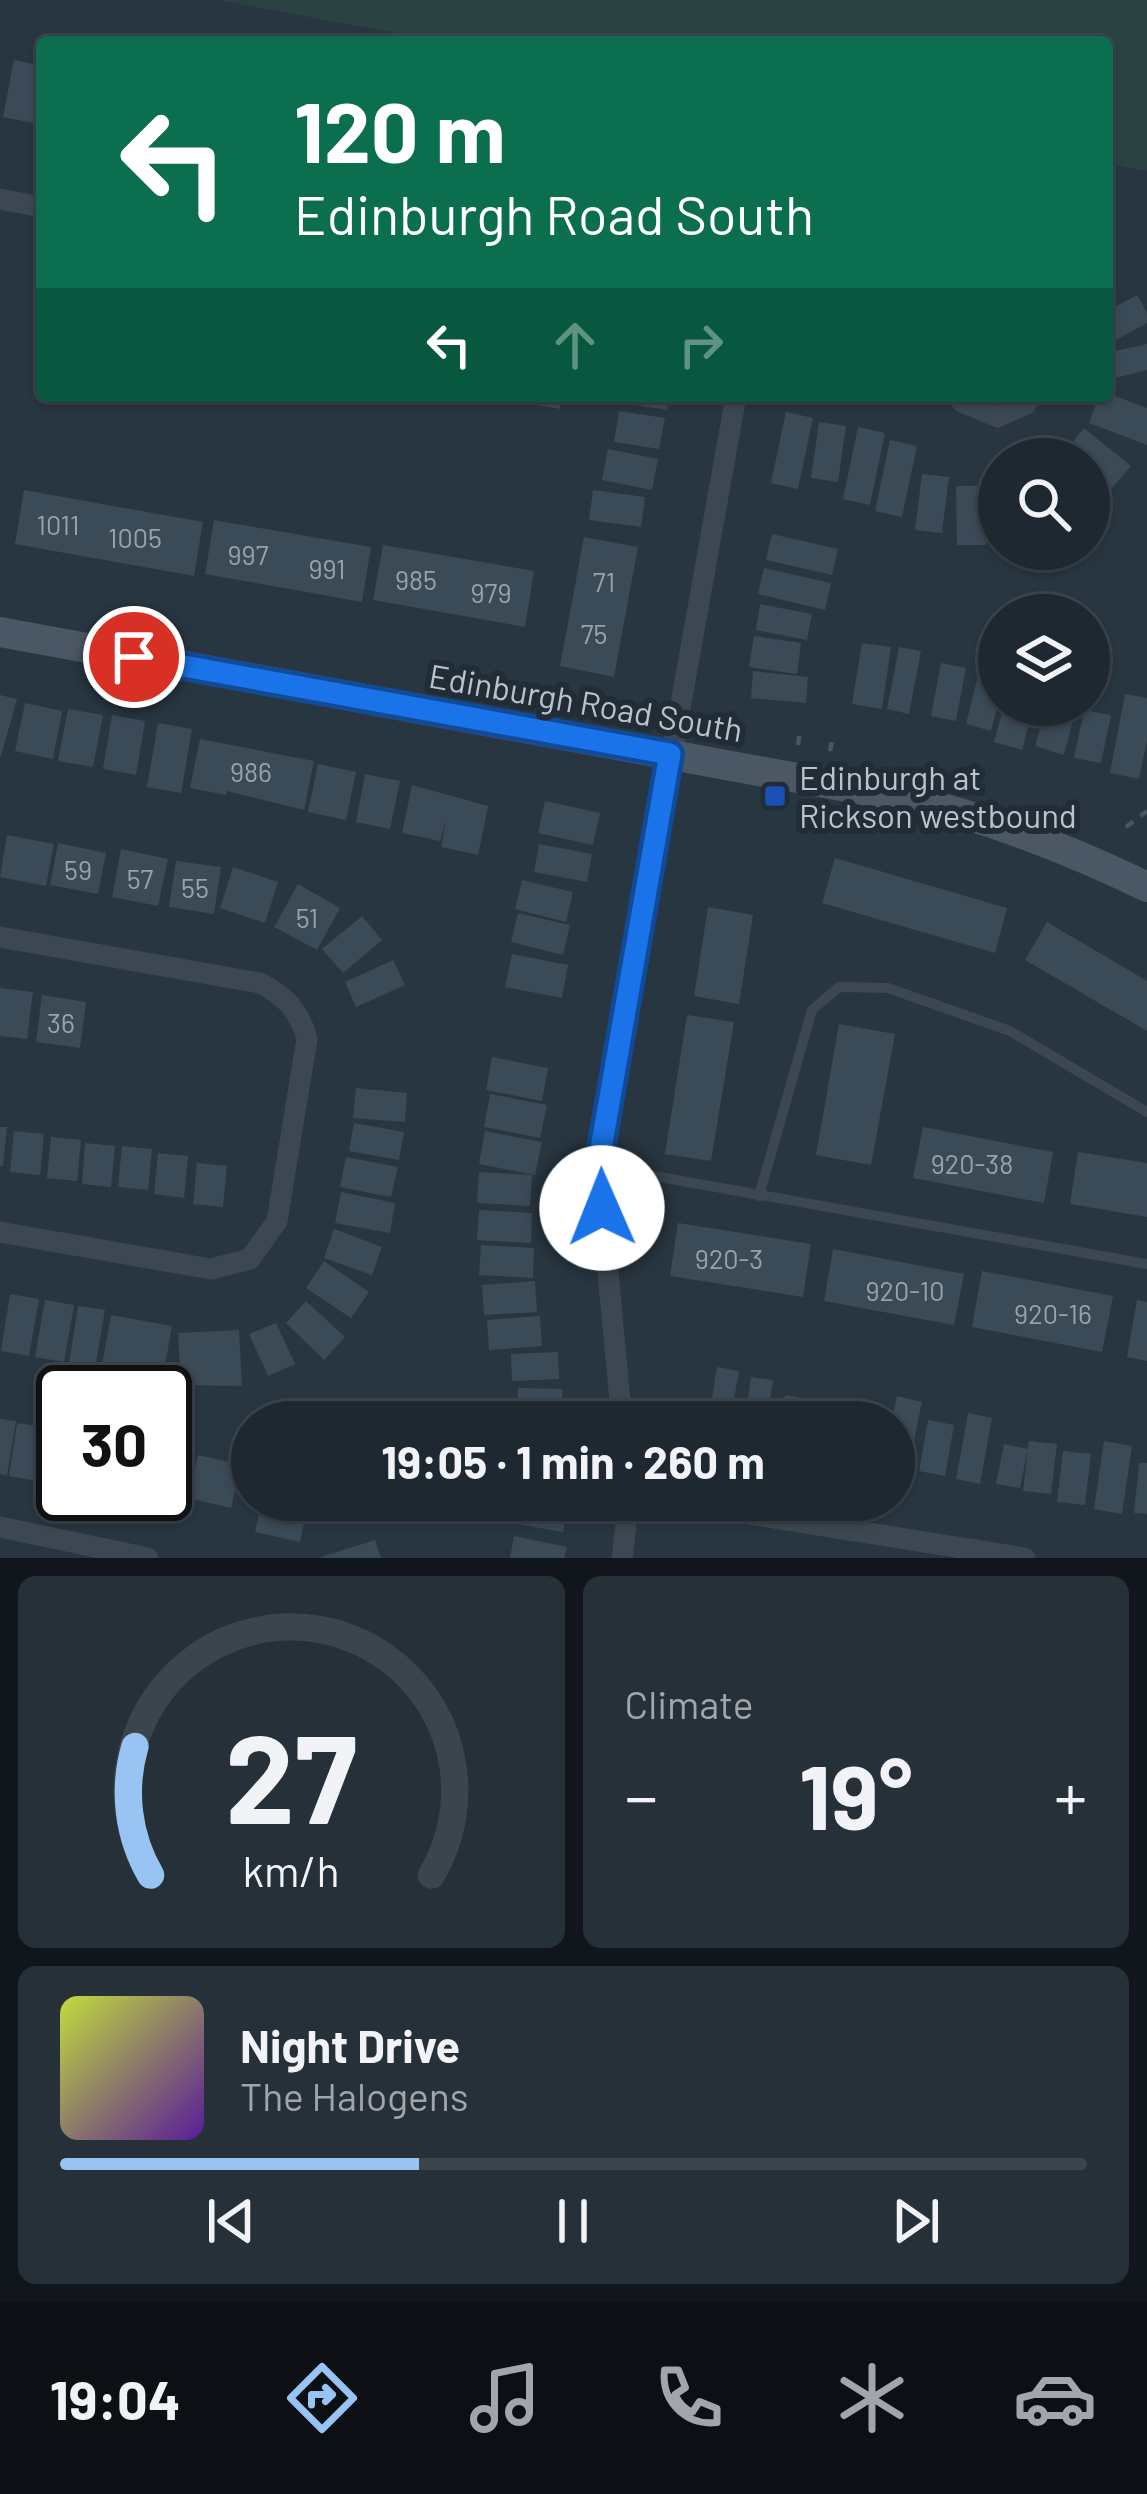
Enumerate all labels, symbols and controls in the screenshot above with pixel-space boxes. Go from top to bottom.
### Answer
text: 120 m [294,79,506,180]
icon: left [96,84,252,240]
text: Edinburgh Road South [294,181,814,246]
icon: left [416,312,482,378]
icon: ahead [542,312,608,378]
icon: right [668,312,734,378]
map controls [978,438,1110,726]
button: search [978,438,1110,570]
house number: 1011 [37,508,79,540]
house number: 1005 [108,521,162,553]
house number: 997 [228,538,269,570]
house number: 991 [308,552,346,584]
house number: 985 [395,563,437,595]
house number: 71 [593,565,615,597]
house number: 979 [471,576,511,608]
button: layers [978,594,1110,726]
pin [83,606,185,708]
house number: 75 [581,617,607,649]
icon: arrive [101,624,167,690]
street label: Edinburgh Road South [426,655,746,749]
house number: 986 [230,755,272,787]
place label: Edinburgh at Rickson westbound [799,757,1077,835]
marker: Edinburgh at Rickson westbound [762,783,788,809]
house number: 59 [64,853,92,885]
house number: 57 [127,862,154,894]
house number: 55 [181,871,209,903]
house number: 51 [296,901,318,933]
house number: 36 [47,1006,75,1038]
position arrow [539,1145,665,1271]
house number: 920-38 [931,1147,1013,1179]
house number: 920-3 [695,1242,763,1274]
house number: 920-10 [865,1274,945,1306]
house number: 920-16 [1014,1297,1092,1329]
speed limit sign: 30 [36,1365,192,1521]
text: 19:05 · 1 min · 260 m [381,1434,765,1488]
text: Climate [625,1680,754,1727]
text: 27 [225,1699,357,1849]
text: 19° [799,1740,913,1848]
text: − [625,1755,658,1834]
text: + [1054,1755,1087,1834]
text: km/h [243,1844,340,1896]
text: Night Drive [240,2018,460,2072]
text: The Halogens [240,2072,469,2119]
icon: previous [198,2188,264,2254]
icon: pause [540,2188,606,2254]
icon: next [883,2188,949,2254]
icon: directions [280,2356,364,2440]
icon: music [463,2356,547,2440]
icon: phone [647,2356,731,2440]
icon: climate [830,2356,914,2440]
icon: car [1013,2356,1097,2440]
text: 19:04 [50,2366,181,2431]

